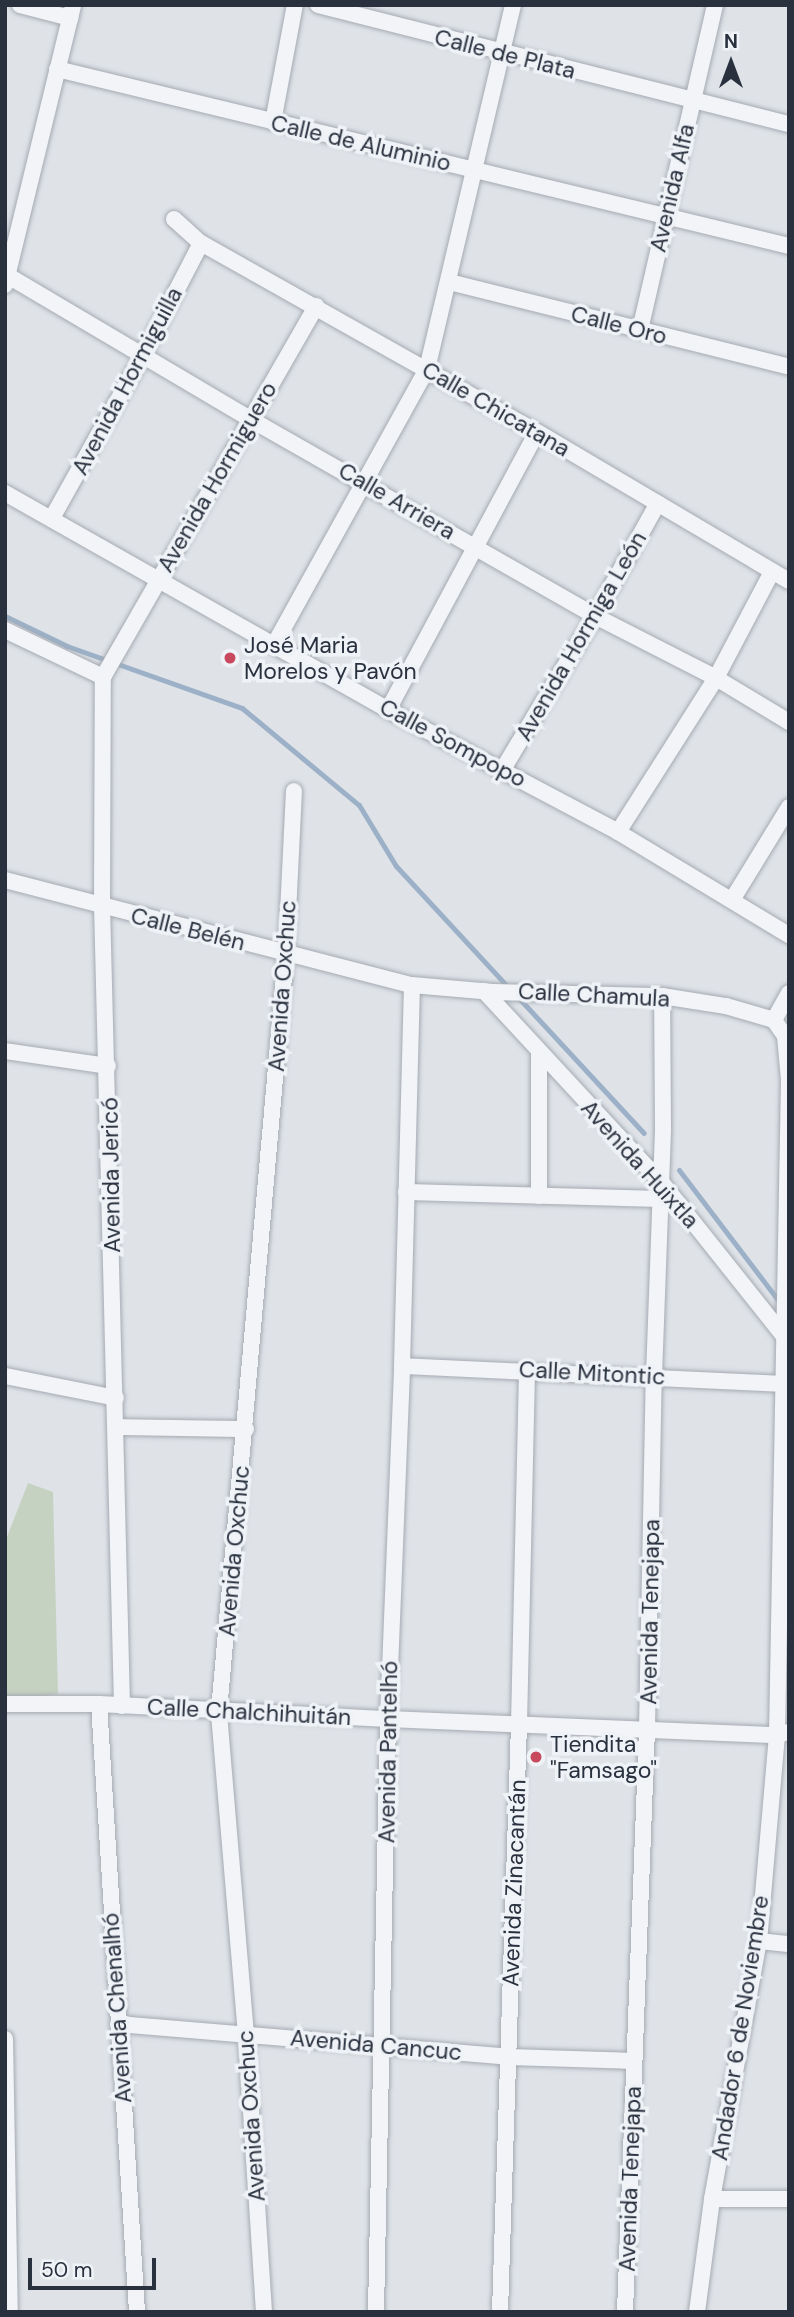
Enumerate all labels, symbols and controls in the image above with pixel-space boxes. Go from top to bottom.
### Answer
street label: Calle de Plata [432,23,578,85]
north arrow [696,28,766,98]
text: N [724,29,738,54]
street label: Calle de Aluminio [268,109,454,177]
street label: Avenida Alfa [644,121,700,255]
street label: Avenida Hormiguilla [66,282,188,480]
street label: Calle Oro [568,300,670,350]
street label: Calle Chicatana [417,355,575,463]
street label: Avenida Hormiguero [151,377,283,577]
street label: Calle Arriera [334,456,460,546]
street label: Avenida Hormiga León [510,526,652,746]
place label: José Maria Morelos y Pavón [244,631,417,685]
marker: José Maria Morelos y Pavón [222,650,238,666]
street label: Calle Sompopo [375,693,531,793]
street label: Avenida Oxchuc [262,899,302,1073]
street label: Calle Belén [128,901,248,957]
street label: Calle Chamula [517,977,671,1013]
street label: Avenida Huixtla [575,1094,705,1234]
street label: Avenida Jericó [96,1097,126,1253]
street label: Calle Mitontic [518,1355,666,1391]
street label: Avenida Oxchuc [213,1464,255,1638]
street label: Avenida Tenejapa [635,1519,665,1705]
street label: Avenida Pantelhó [373,1660,403,1844]
street label: Calle Chalchihuitán [146,1693,352,1731]
place label: Tiendita "Famsago" [550,1730,657,1784]
marker: Tiendita "Famsago" [528,1749,544,1765]
street label: Avenida Zinacantán [497,1779,531,1987]
street label: Andador 6 de Noviembre [705,1894,775,2162]
street label: Avenida Chenalhó [97,1912,137,2104]
street label: Avenida Cancuc [289,2024,463,2066]
street label: Avenida Oxchuc [231,2029,271,2203]
street label: Avenida Tenejapa [613,2086,647,2272]
scale bar [32,2244,159,2288]
text: 50 m [41,2256,92,2284]

